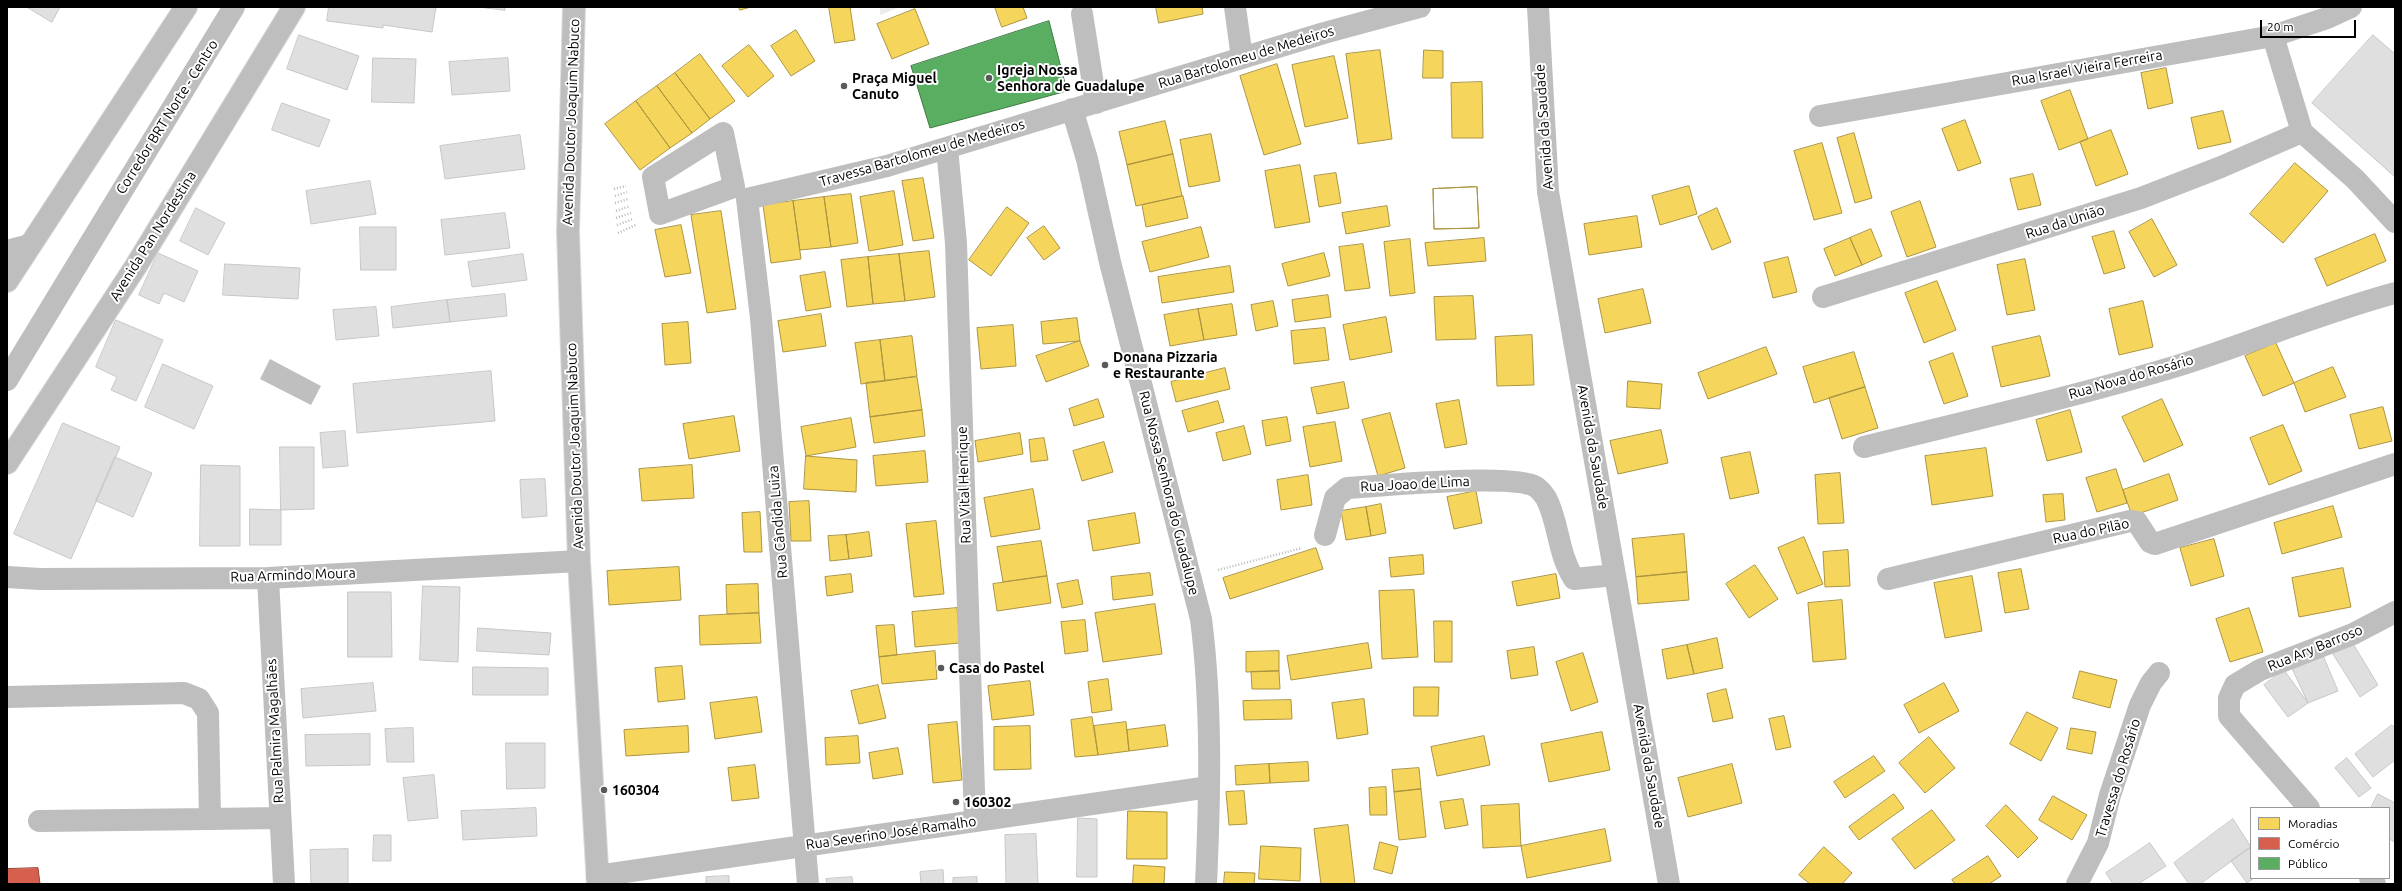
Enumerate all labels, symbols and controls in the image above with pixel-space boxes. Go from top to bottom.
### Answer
scale bar [2262,12,2358,38]
street label: Avenida Doutor Joaquim Nabuco [559,18,583,226]
text: 20 m [2267,20,2294,33]
street label: Rua Bartolomeu de Medeiros [1156,22,1336,92]
street label: Corredor BRT Norte - Centro [112,37,222,197]
street label: Rua Israel Vieira Ferreira [2010,46,2164,90]
place label: Igreja Nossa Senhora de Guadalupe [997,62,1145,94]
street label: Avenida da Saudade [1531,64,1557,190]
place label: Praça Miguel Canuto [852,70,937,102]
marker: Igreja Nossa Senhora de Guadalupe [984,73,994,83]
marker: Praça Miguel Canuto [839,81,849,91]
street label: Travessa Bartolomeu de Medeiros [817,116,1027,190]
street label: Avenida Pan Nordestina [106,168,200,304]
street label: Rua da União [2023,201,2107,243]
street label: Avenida Doutor Joaquim Nabuco [563,342,587,550]
place label: Donana Pizzaria e Restaurante [1113,349,1218,382]
street label: Rua Nova do Rosário [2067,351,2195,403]
marker: Donana Pizzaria e Restaurante [1100,360,1110,370]
street label: Avenida da Saudade [1574,384,1612,510]
street label: Rua Nossa Senhora do Guadalupe [1135,389,1203,597]
street label: Rua Vital Henrique [954,426,974,544]
street label: Rua Cândida Luiza [765,465,791,579]
street label: Rua Joao de Lima [1360,473,1470,495]
street label: Rua do Pilão [2051,515,2131,547]
street label: Rua Armindo Moura [230,564,356,586]
street label: Rua Ary Barroso [2265,621,2365,675]
street label: Rua Palmira Magalhães [263,658,287,804]
place label: Casa do Pastel [949,660,1044,676]
marker: Casa do Pastel [936,663,946,673]
street label: Avenida da Saudade [1630,703,1668,829]
street label: Travessa do Rosário [2092,716,2144,840]
place label: 160304 [612,782,659,798]
marker: 160304 [599,785,609,795]
place label: 160302 [964,794,1011,810]
marker: 160302 [951,797,961,807]
legend [2250,807,2390,879]
street label: Rua Severino José Ramalho [805,813,977,853]
text: Moradias [2288,817,2337,830]
text: Comércio [2288,837,2339,850]
text: Público [2288,857,2328,870]

